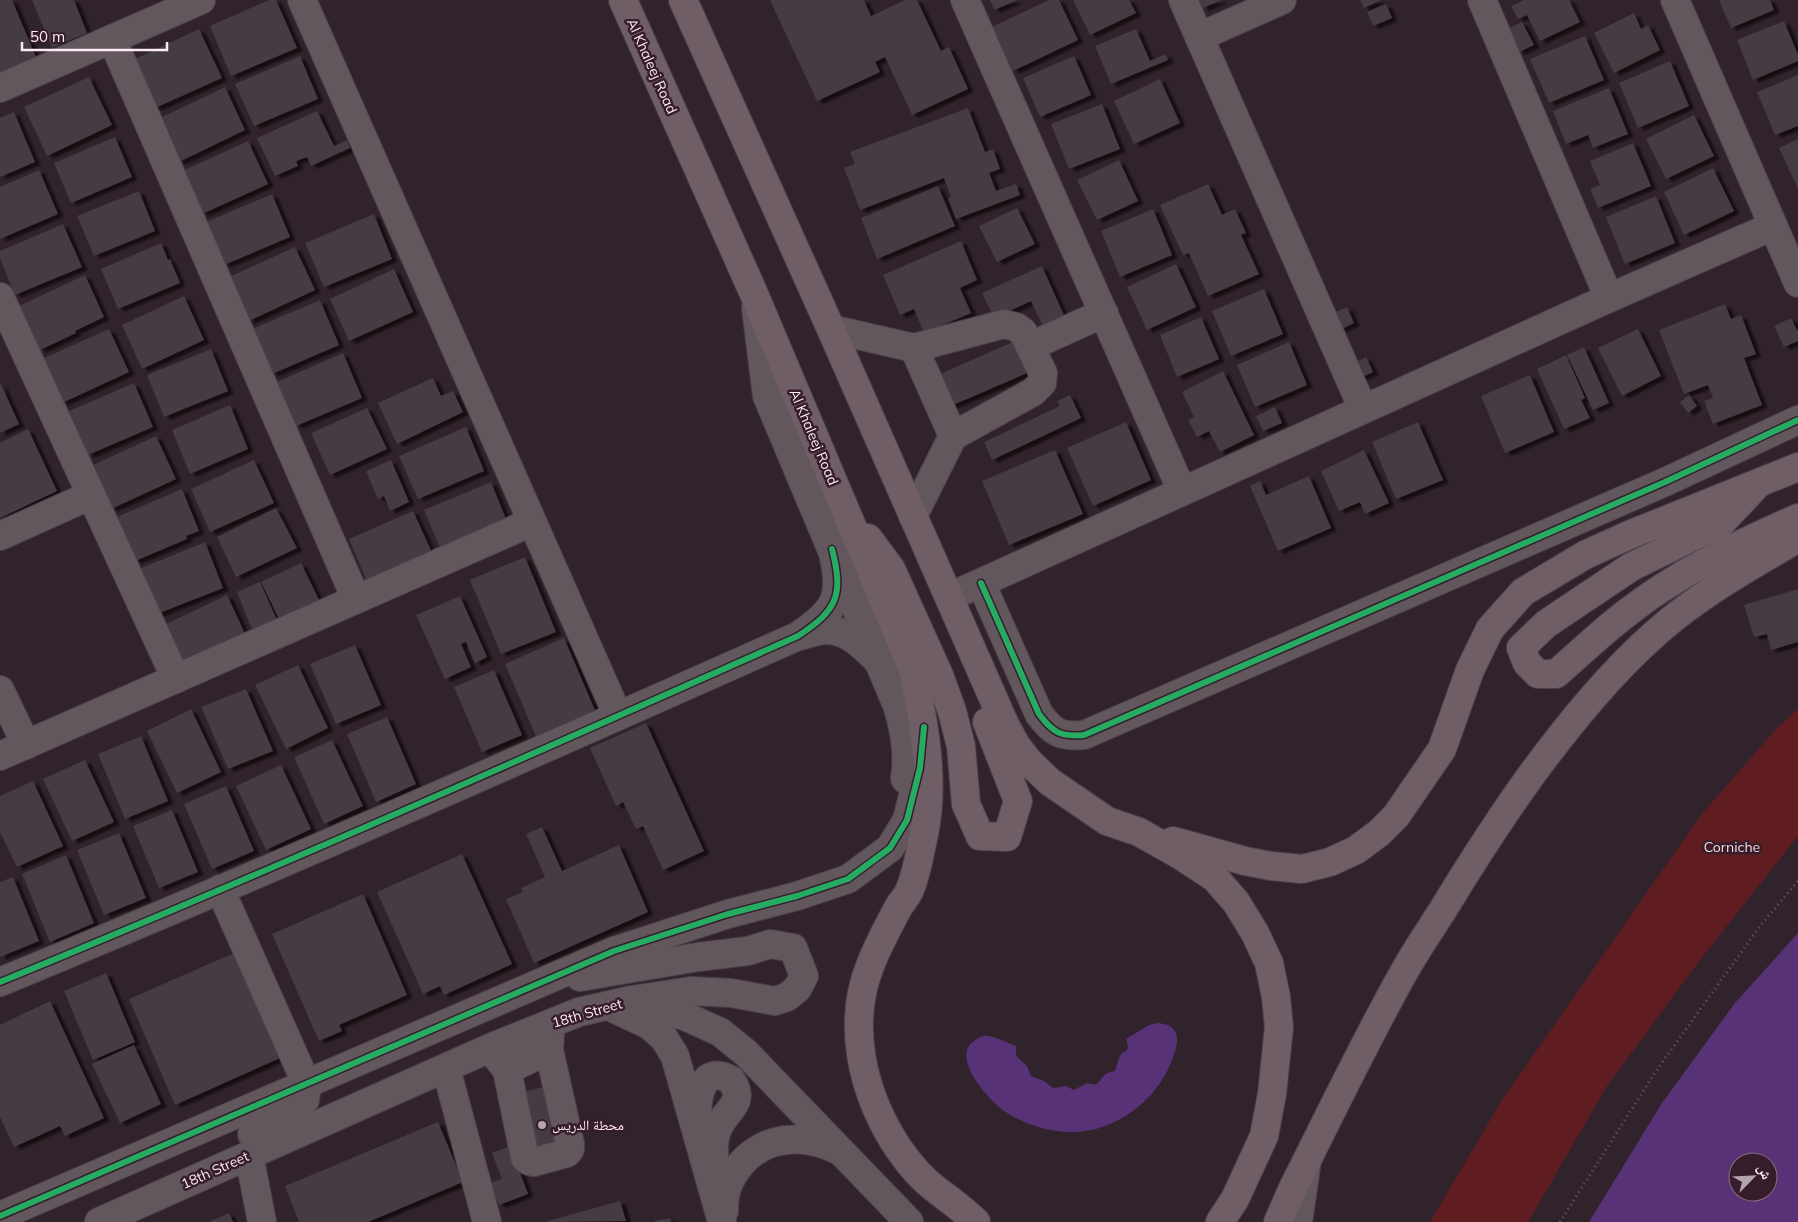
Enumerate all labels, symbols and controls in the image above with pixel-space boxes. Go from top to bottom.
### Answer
street label: Al Khaleej Road [623,15,681,117]
scale bar [22,20,168,52]
text: 50 m [30,27,65,46]
street label: Al Khaleej Road [786,386,842,488]
park label: Corniche [1704,838,1760,856]
street label: 18th Street [550,994,624,1032]
place label: محطة الدريس [552,1116,624,1134]
marker: محطة الدريس [536,1119,548,1131]
street label: 18th Street [178,1147,252,1193]
north arrow [1728,1152,1778,1202]
text: ش [1754,1161,1776,1182]

